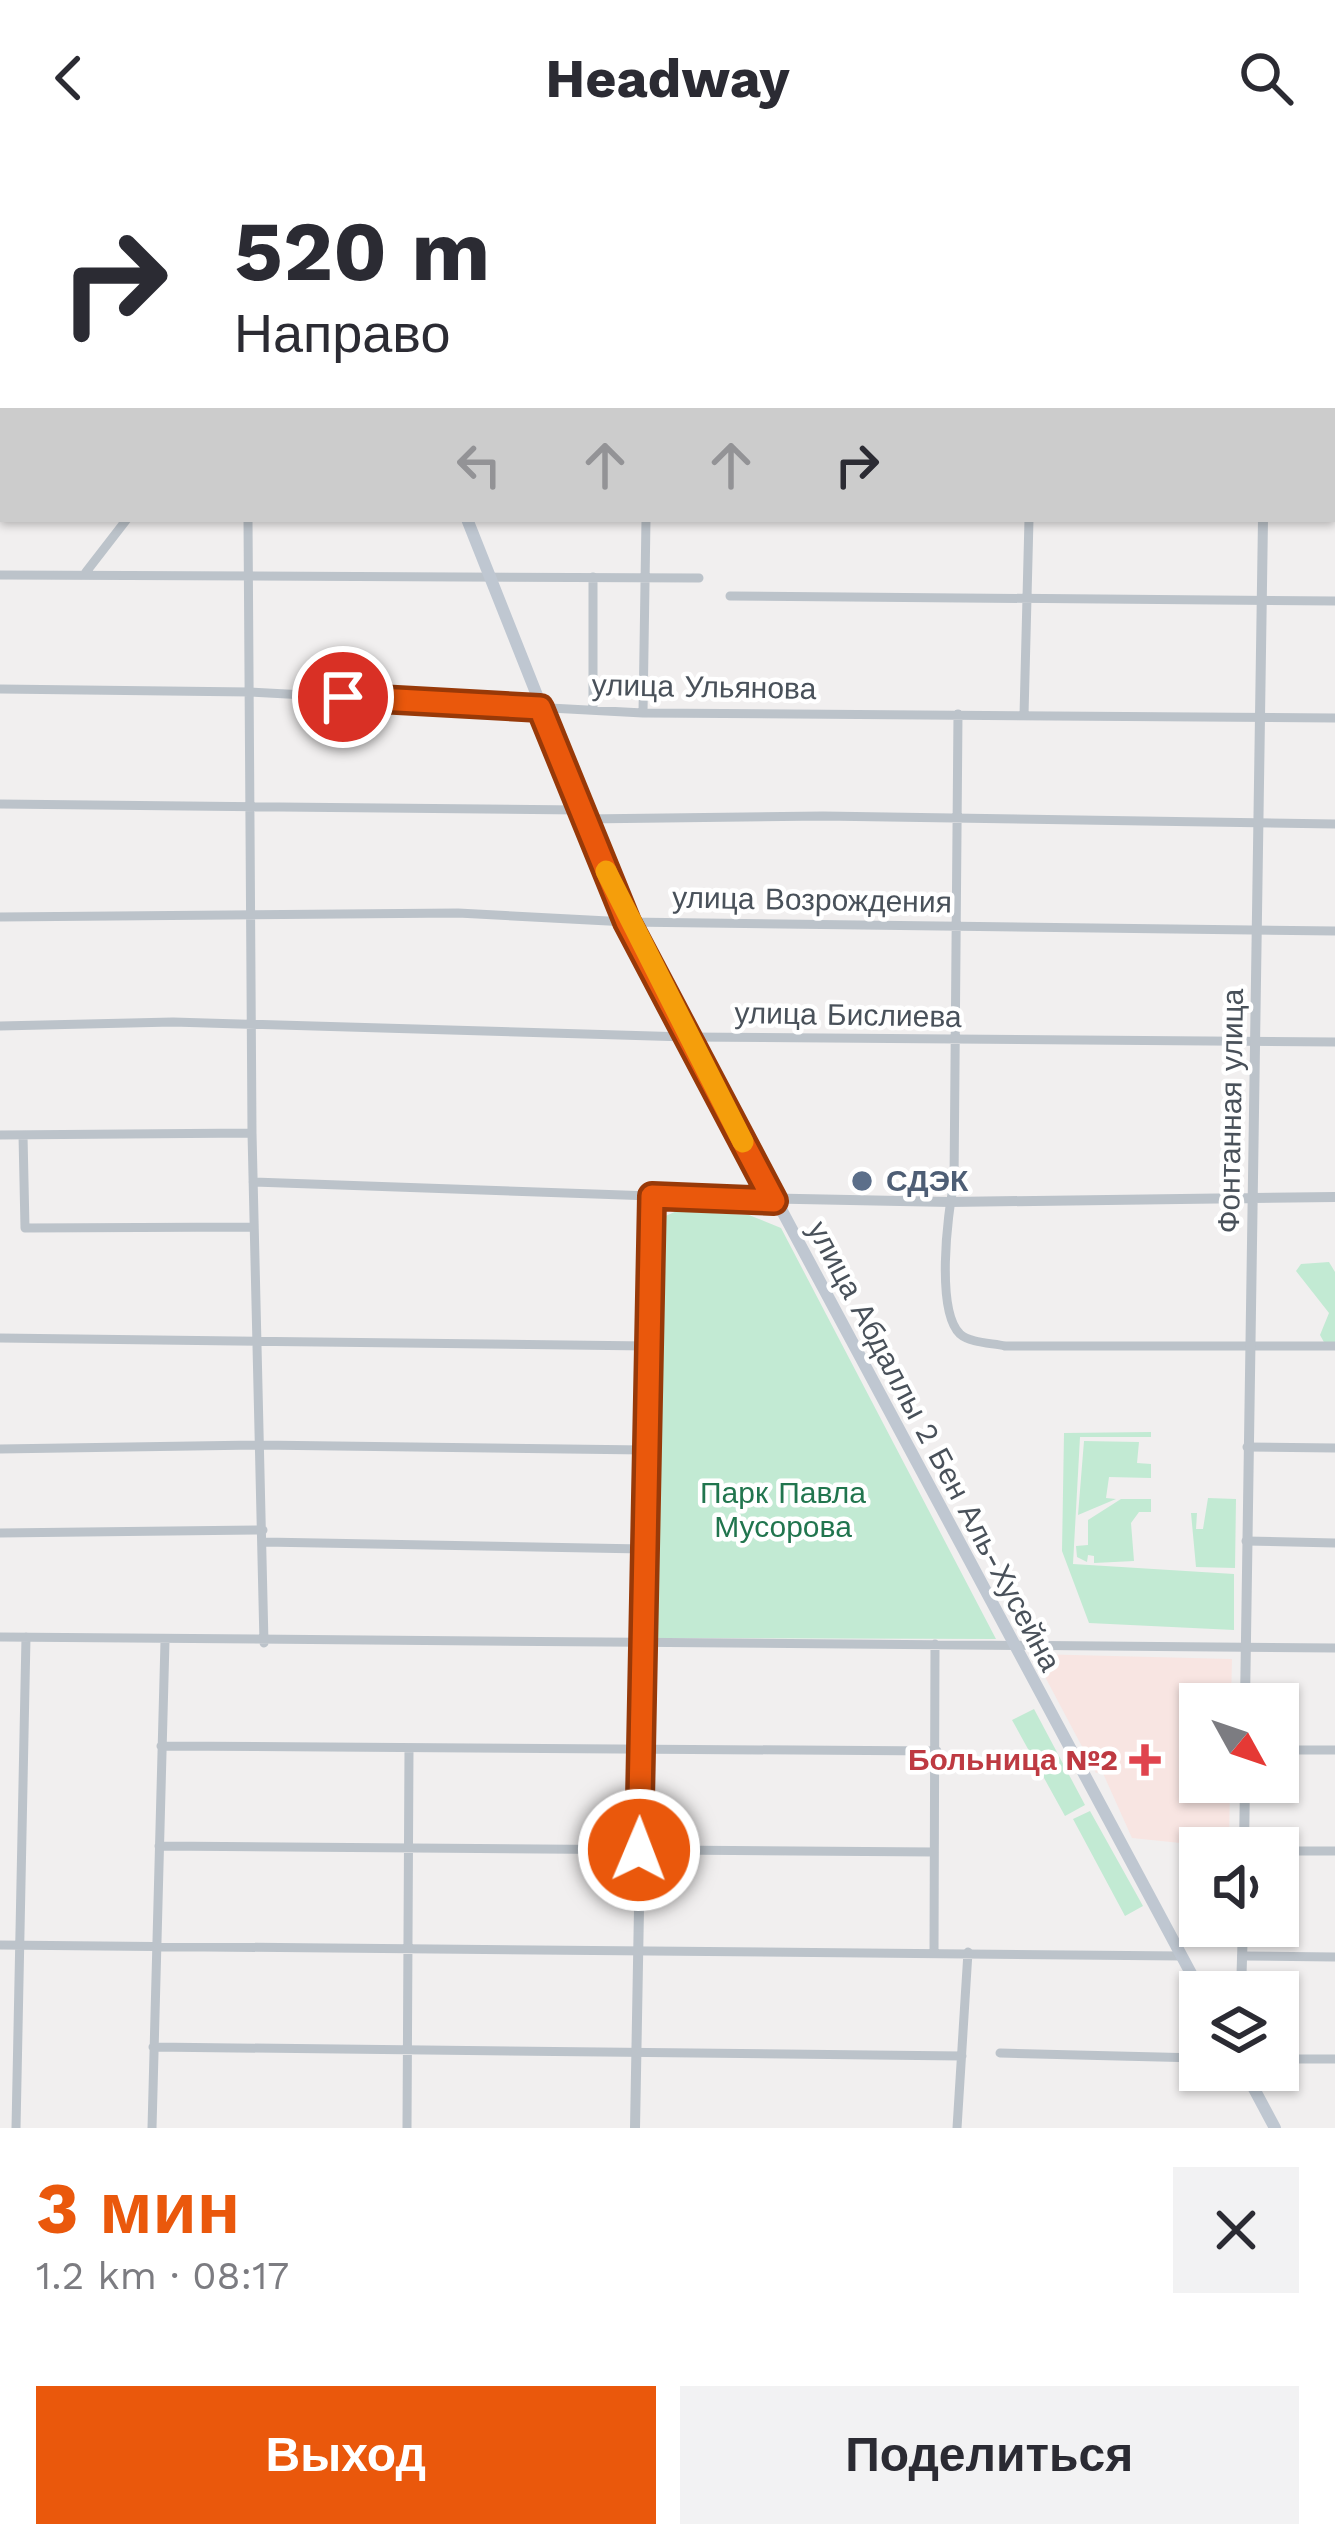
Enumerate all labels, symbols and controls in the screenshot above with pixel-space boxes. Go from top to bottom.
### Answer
icon: back [36,45,102,111]
icon: search [1233,45,1299,111]
text: Headway [545,47,790,110]
text: 520 m [234,202,490,300]
icon: right [36,204,192,360]
text: Направо [234,302,450,365]
icon: left [446,432,512,498]
icon: ahead [572,432,638,498]
icon: ahead [698,432,764,498]
icon: right [824,432,890,498]
pin [292,646,394,748]
icon: arrive [310,664,376,730]
street label: улица Ульянова [591,667,817,706]
street label: улица Возрождения [672,880,952,919]
street label: Фонтанная улица [1211,988,1250,1234]
street label: улица Бислиева [734,995,962,1034]
place label: СДЭК [886,1163,969,1198]
marker: СДЭК [849,1168,875,1194]
street label: улица Абдаллы 2 Бен Аль-Хусейна [801,1215,1068,1677]
park label: Парк Павла Мусорова [700,1475,866,1544]
north arrow [1179,1683,1299,1803]
map controls [1179,1683,1299,2091]
place label: Больница №2 [908,1742,1118,1777]
marker: Больница №2 [1129,1744,1161,1776]
position arrow [576,1787,702,1913]
button: sound [1179,1827,1299,1947]
button: layers [1179,1971,1299,2091]
text: 3 мин [36,2166,240,2250]
button: close [1173,2167,1299,2293]
text: 1.2 km · 08:17 [36,2253,289,2298]
button: Выход [36,2386,656,2524]
button: Поделиться [680,2386,1299,2524]

